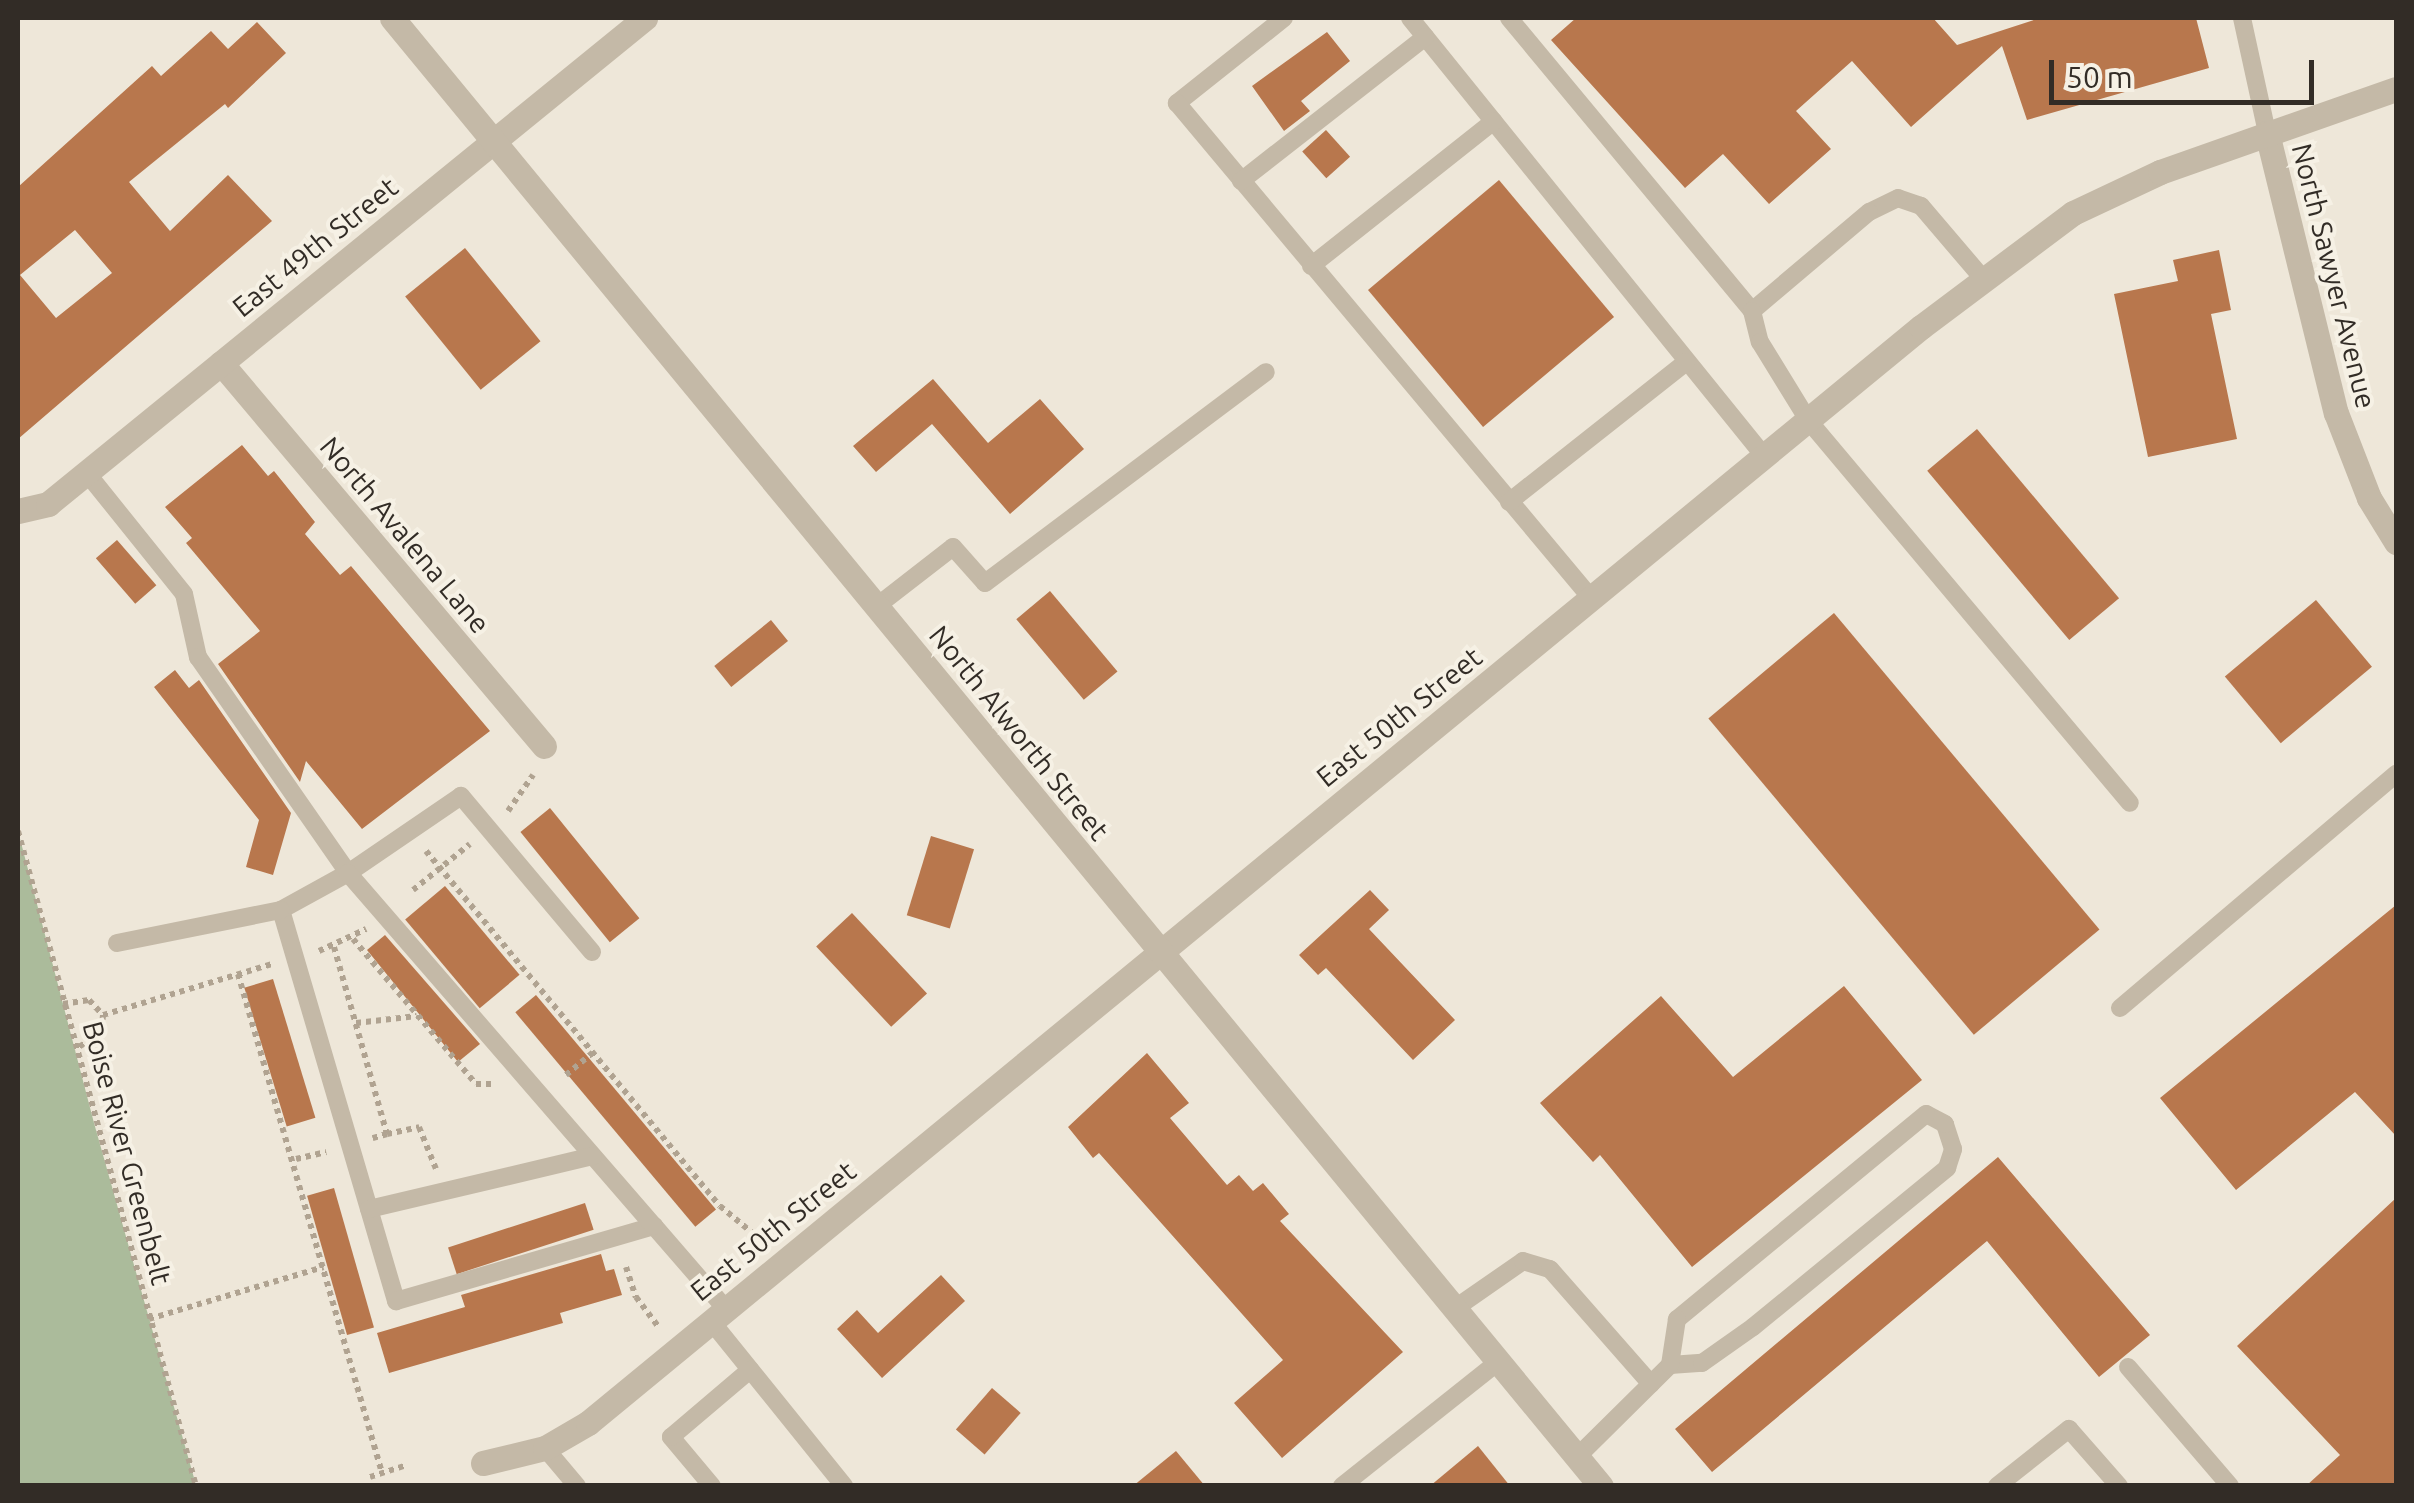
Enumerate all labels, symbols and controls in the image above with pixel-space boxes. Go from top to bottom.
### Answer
scale bar [2054,40,2319,102]
text: 50 m [2066,60,2133,94]
street label: North Sawyer Avenue [2285,140,2383,412]
street label: East 49th Street [226,170,404,324]
street label: North Avalena Lane [313,430,497,640]
street label: North Alworth Street [922,619,1116,847]
street label: East 50th Street [1310,640,1488,794]
street label: Boise River Greenbelt [76,1018,178,1288]
street label: East 50th Street [684,1154,862,1308]

